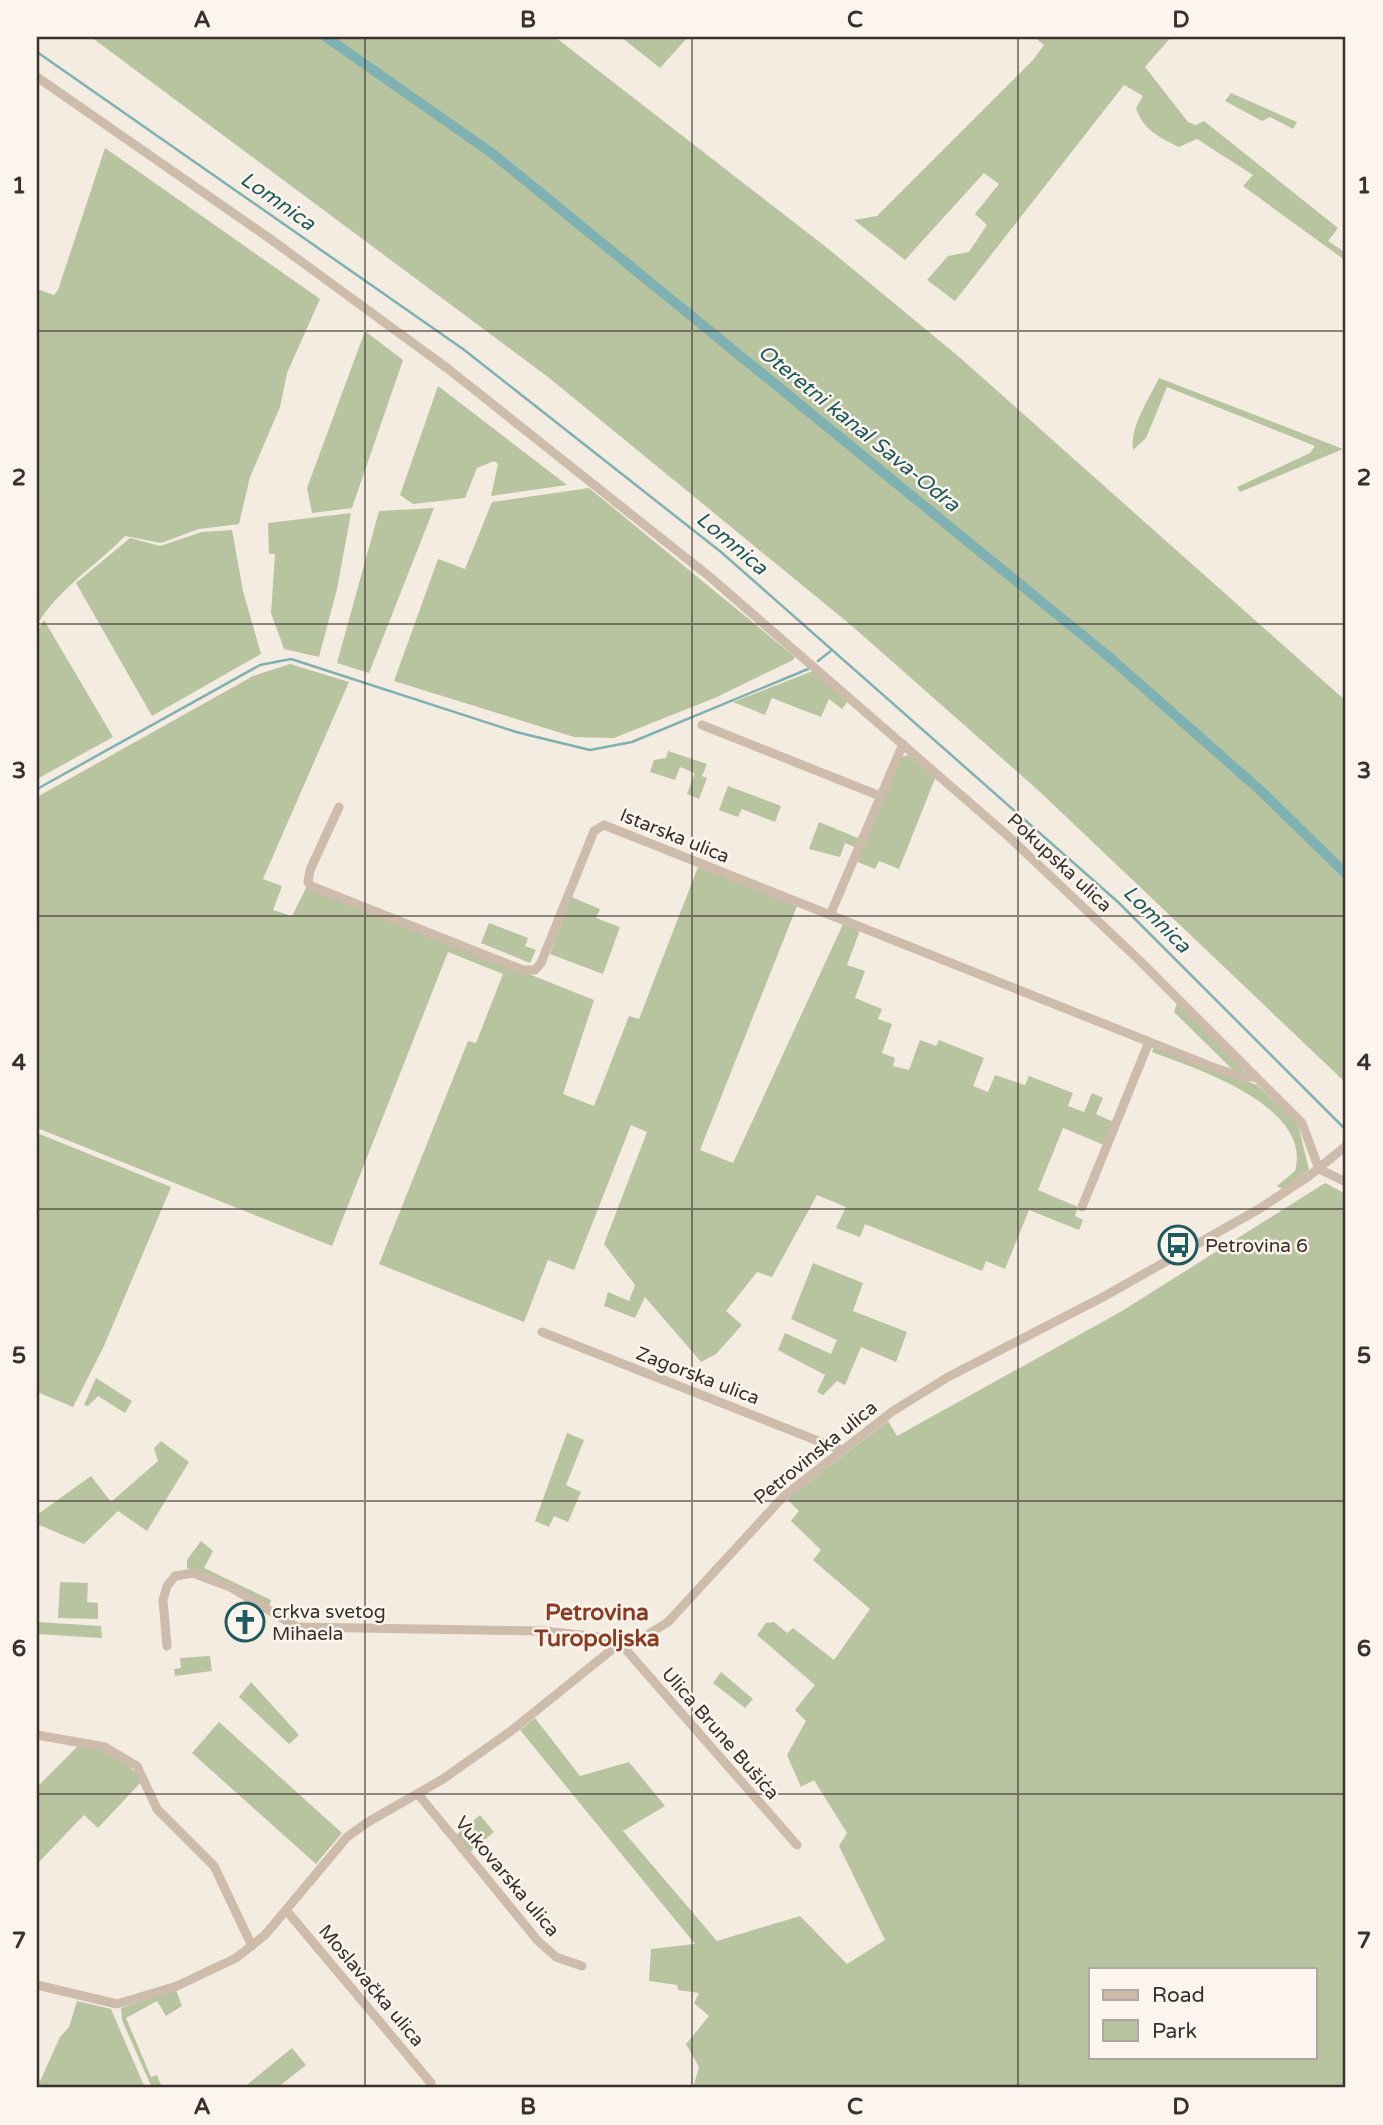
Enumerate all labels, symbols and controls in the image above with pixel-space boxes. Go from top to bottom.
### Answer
text: A [193,6,211,34]
text: B [520,6,536,34]
text: C [847,6,863,34]
text: D [1172,6,1190,34]
water label: Lomnica [236,167,321,237]
text: 1 [12,172,26,200]
text: 1 [1357,172,1371,200]
water label: Oteretni kanal Sava-Odra [753,339,965,518]
text: 2 [12,464,26,492]
text: 2 [1357,464,1371,492]
water label: Lomnica [691,506,773,581]
text: 3 [12,757,26,785]
text: 3 [1357,757,1371,785]
street label: Istarska ulica [617,804,733,868]
street label: Pokupska ulica [1003,809,1116,917]
water label: Lomnica [1118,880,1196,959]
text: 4 [12,1049,27,1077]
text: 4 [1357,1049,1372,1077]
bus stop icon: Petrovina 6 [1157,1224,1199,1266]
place label: Petrovina 6 [1205,1235,1308,1257]
text: 5 [12,1342,26,1370]
street label: Zagorska ulica [633,1342,762,1410]
text: 5 [1357,1342,1371,1370]
street label: Petrovinska ulica [750,1396,882,1509]
district label: Petrovina Turopoljska [533,1599,660,1653]
church icon: crkva svetog Mihaela [224,1601,266,1643]
place label: crkva svetog Mihaela [272,1601,386,1645]
text: 6 [12,1635,26,1663]
text: 6 [1357,1635,1371,1663]
street label: Ulica Brune Bušića [657,1663,784,1804]
street label: Vukovarska ulica [451,1812,564,1941]
street label: Moslavačka ulica [314,1920,429,2051]
text: 7 [12,1927,26,1955]
text: 7 [1357,1927,1371,1955]
legend [1089,1968,1316,2058]
text: Road [1152,1983,1205,2008]
text: Park [1152,2019,1197,2044]
text: A [193,2093,211,2121]
text: B [520,2093,536,2121]
text: C [847,2093,863,2121]
text: D [1172,2093,1190,2121]

